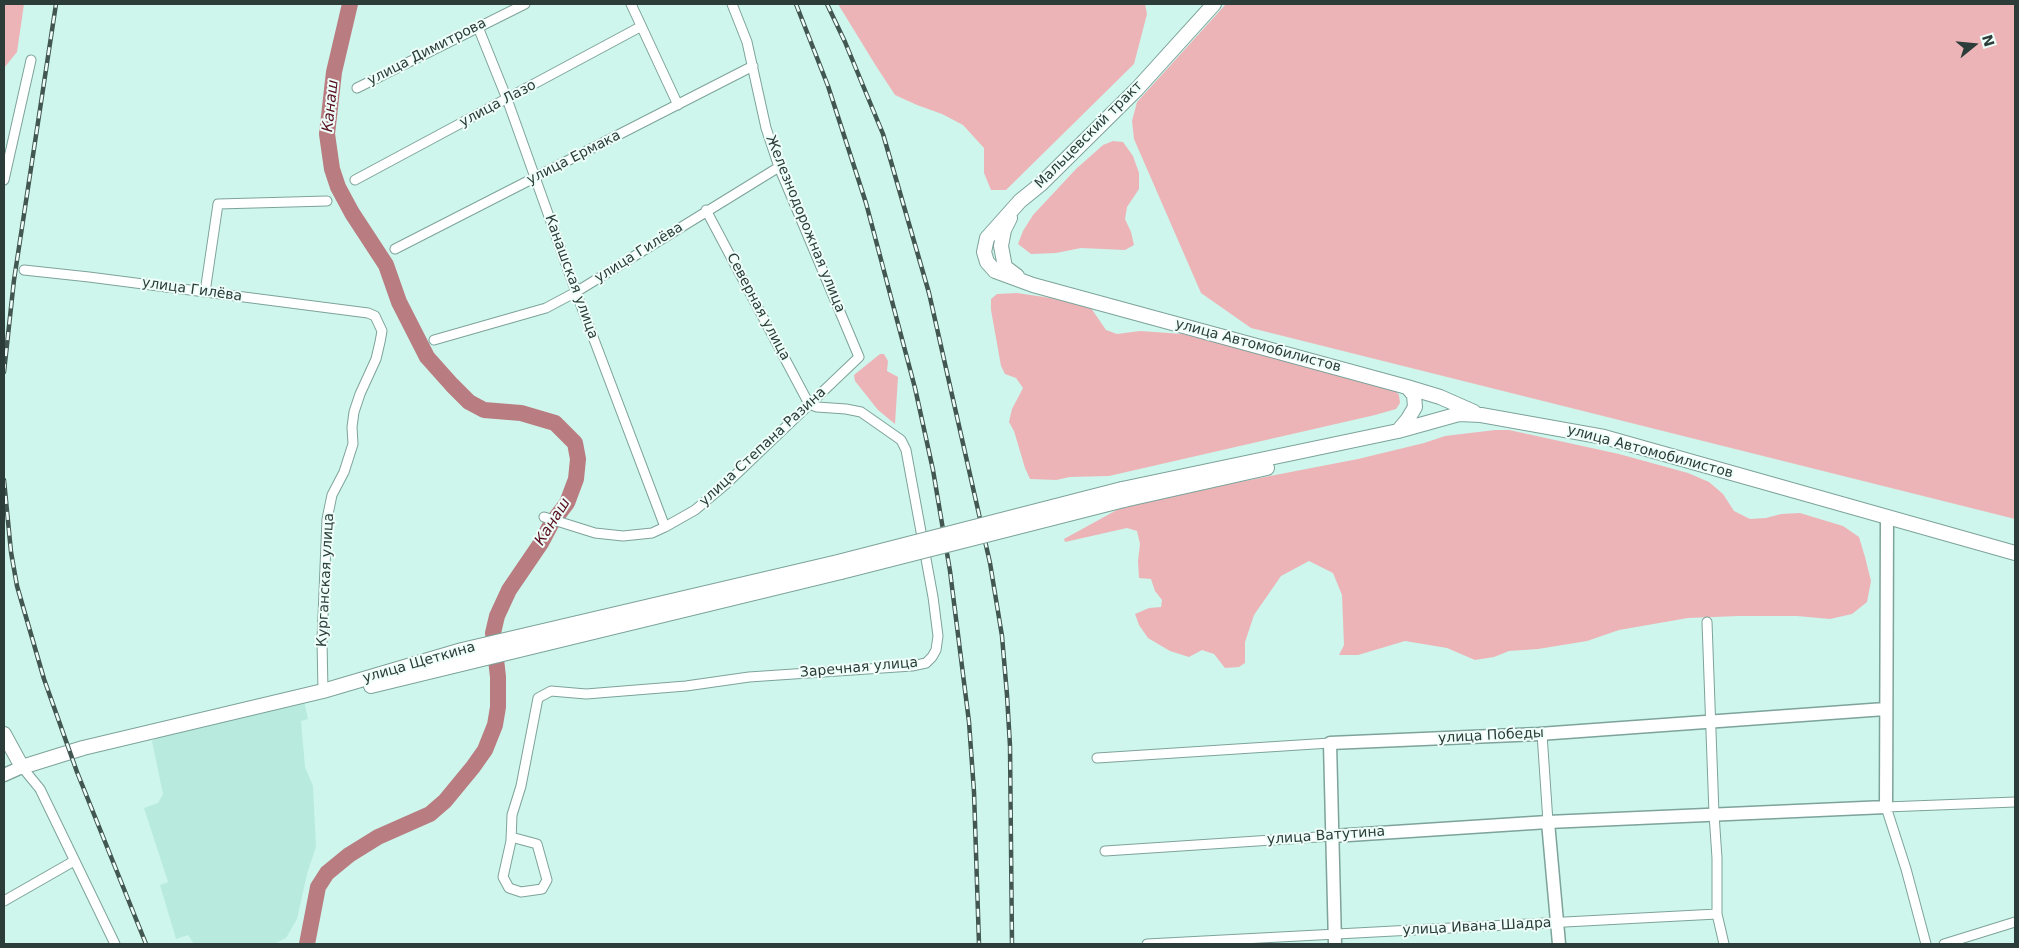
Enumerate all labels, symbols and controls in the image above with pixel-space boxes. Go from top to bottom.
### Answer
street label: улица Димитрова [365,15,489,89]
north arrow [1949,20,1999,70]
text: N [1979,33,1998,49]
street label: улица Лазо [457,77,539,131]
street label: Мальцевский тракт [1032,78,1146,192]
water label: Канаш [319,79,343,133]
street label: улица Ермака [524,127,624,189]
street label: Железнодорожная улица [762,133,848,315]
street label: Канашская улица [541,213,601,341]
street label: улица Гилёва [592,219,686,287]
street label: Северная улица [723,250,793,364]
street label: улица Гилёва [141,275,243,305]
street label: улица Автомобилистов [1173,316,1343,376]
street label: улица Степана Разина [696,384,830,510]
street label: улица Автомобилистов [1565,422,1735,482]
water label: Канаш [531,495,575,549]
street label: Курганская улица [314,513,338,647]
street label: улица Щеткина [361,639,477,687]
street label: Заречная улица [799,654,919,682]
street label: улица Победы [1438,725,1544,747]
street label: улица Ватутина [1266,823,1386,849]
street label: улица Ивана Шадра [1402,915,1552,939]

